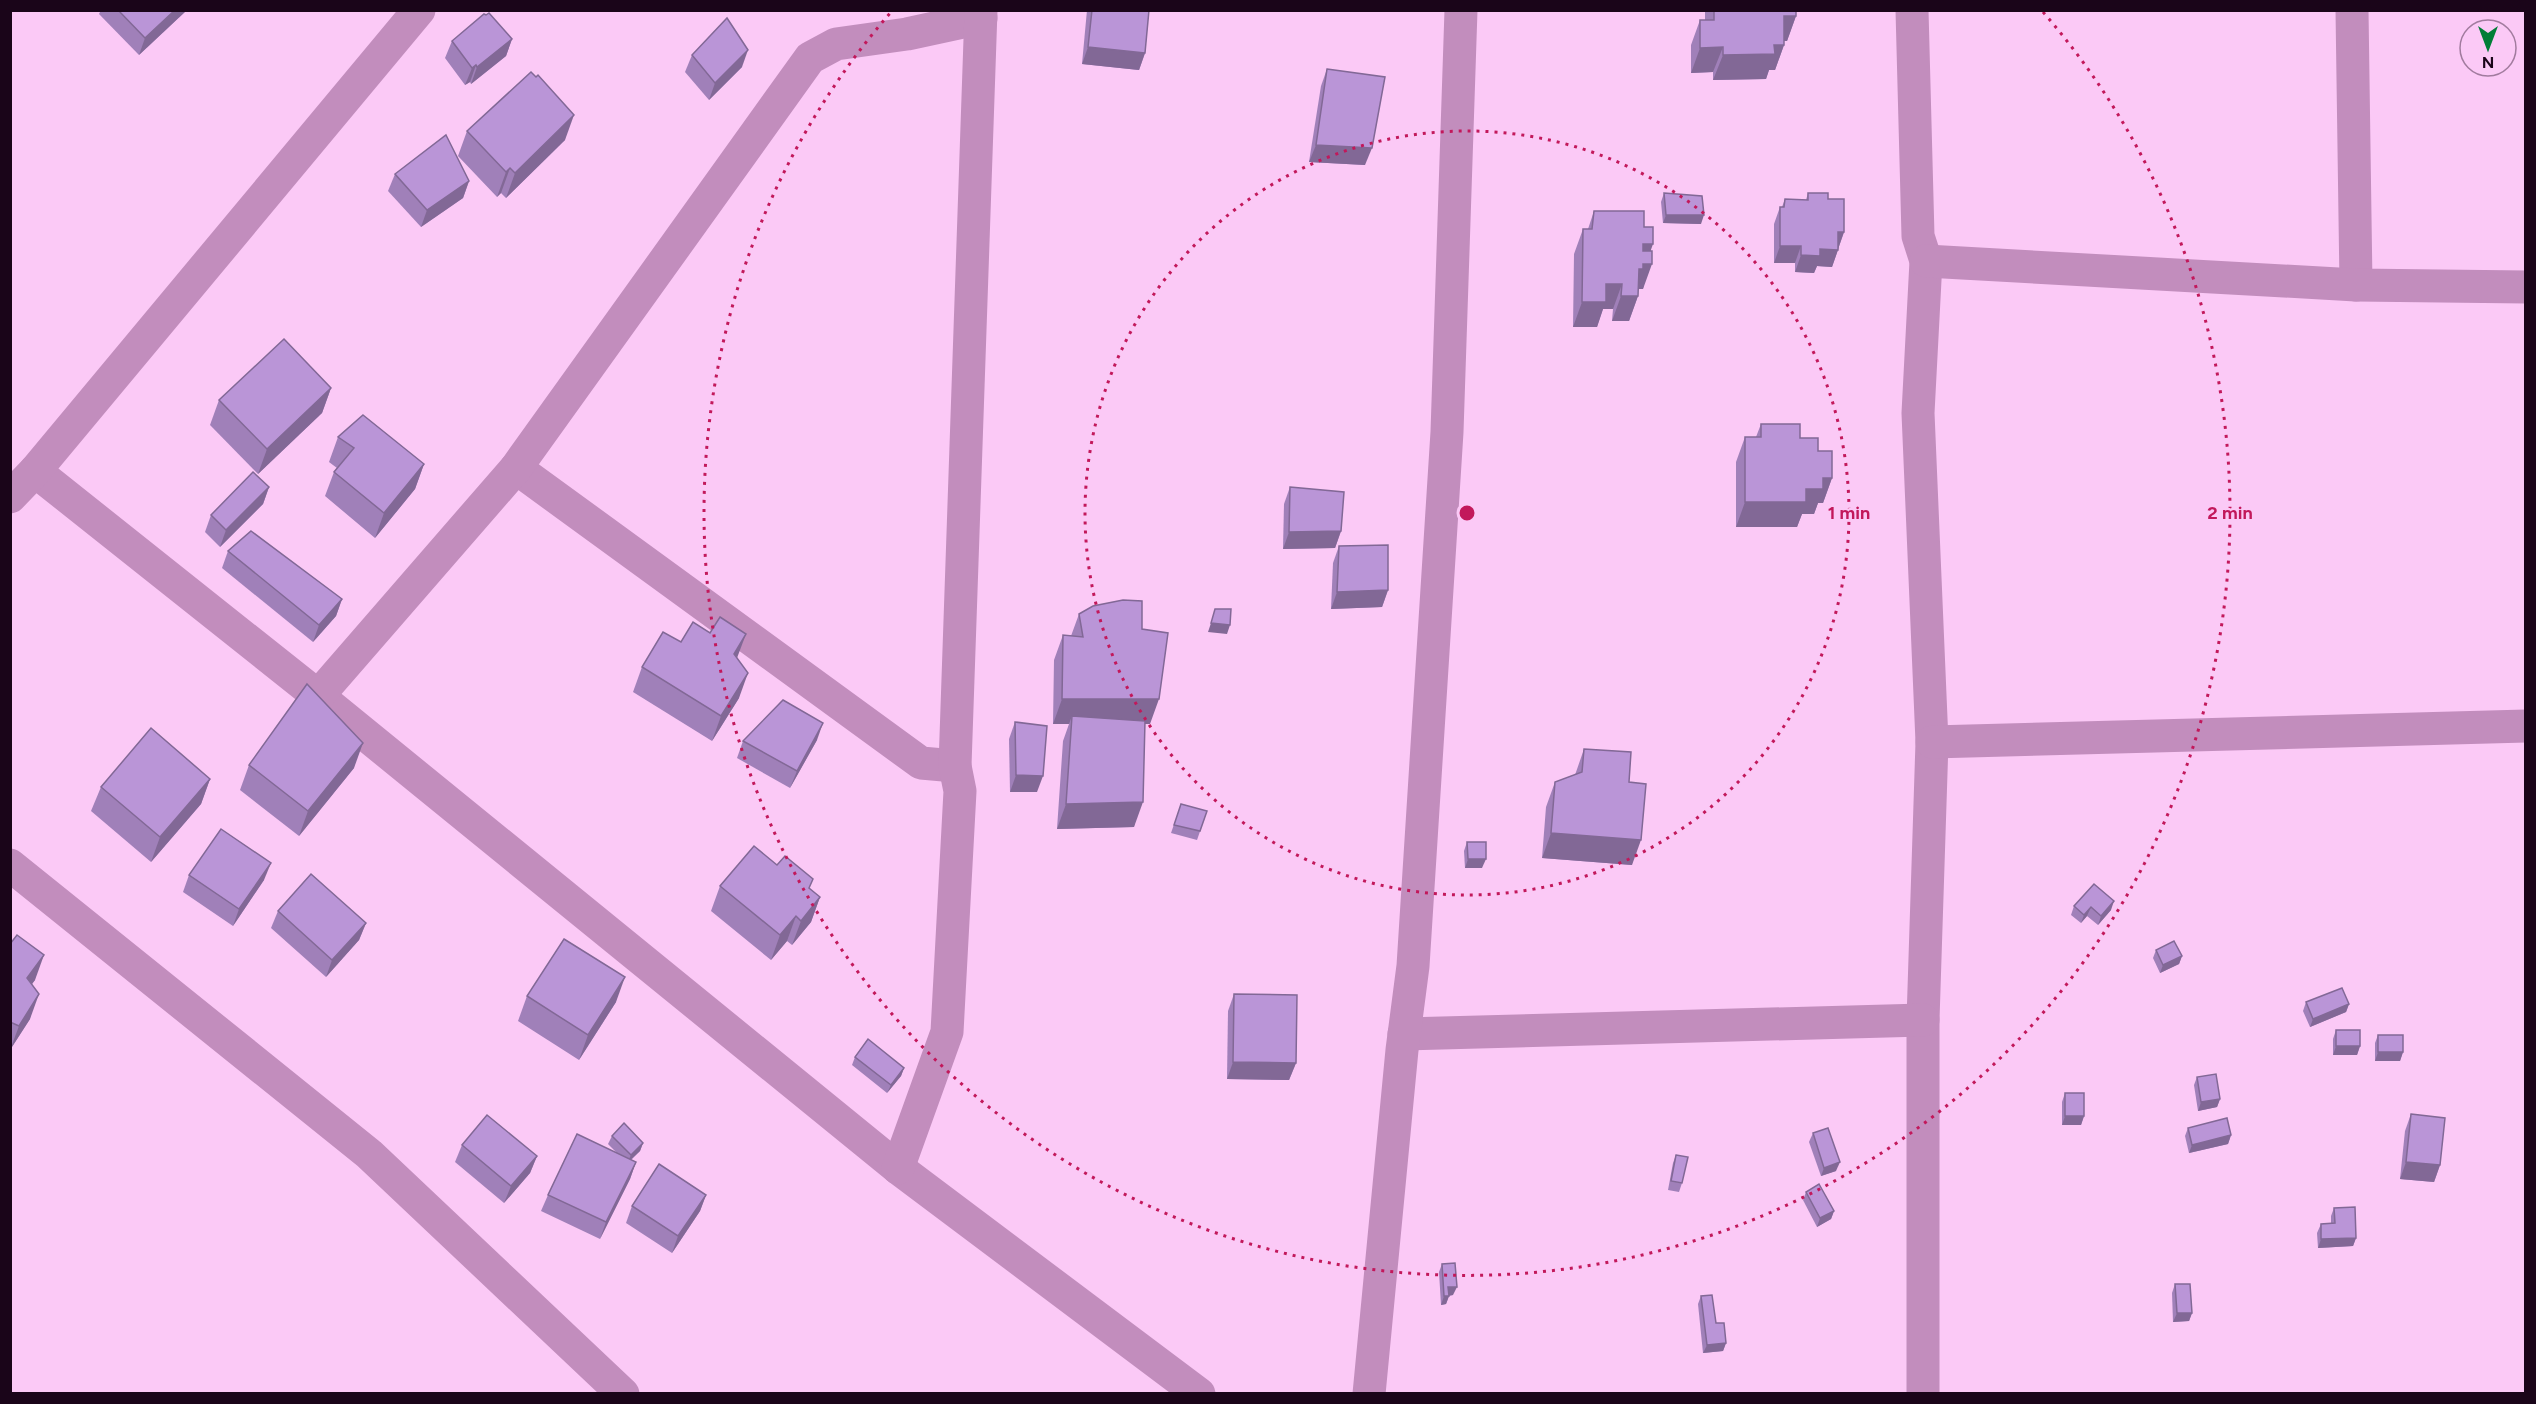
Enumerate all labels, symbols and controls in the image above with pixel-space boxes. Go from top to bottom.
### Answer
north arrow [2458,18,2518,78]
text: N [2482,53,2494,72]
text: 1 min [1828,502,1870,524]
text: 2 min [2207,502,2253,524]
centre of rings [1457,503,1477,523]

